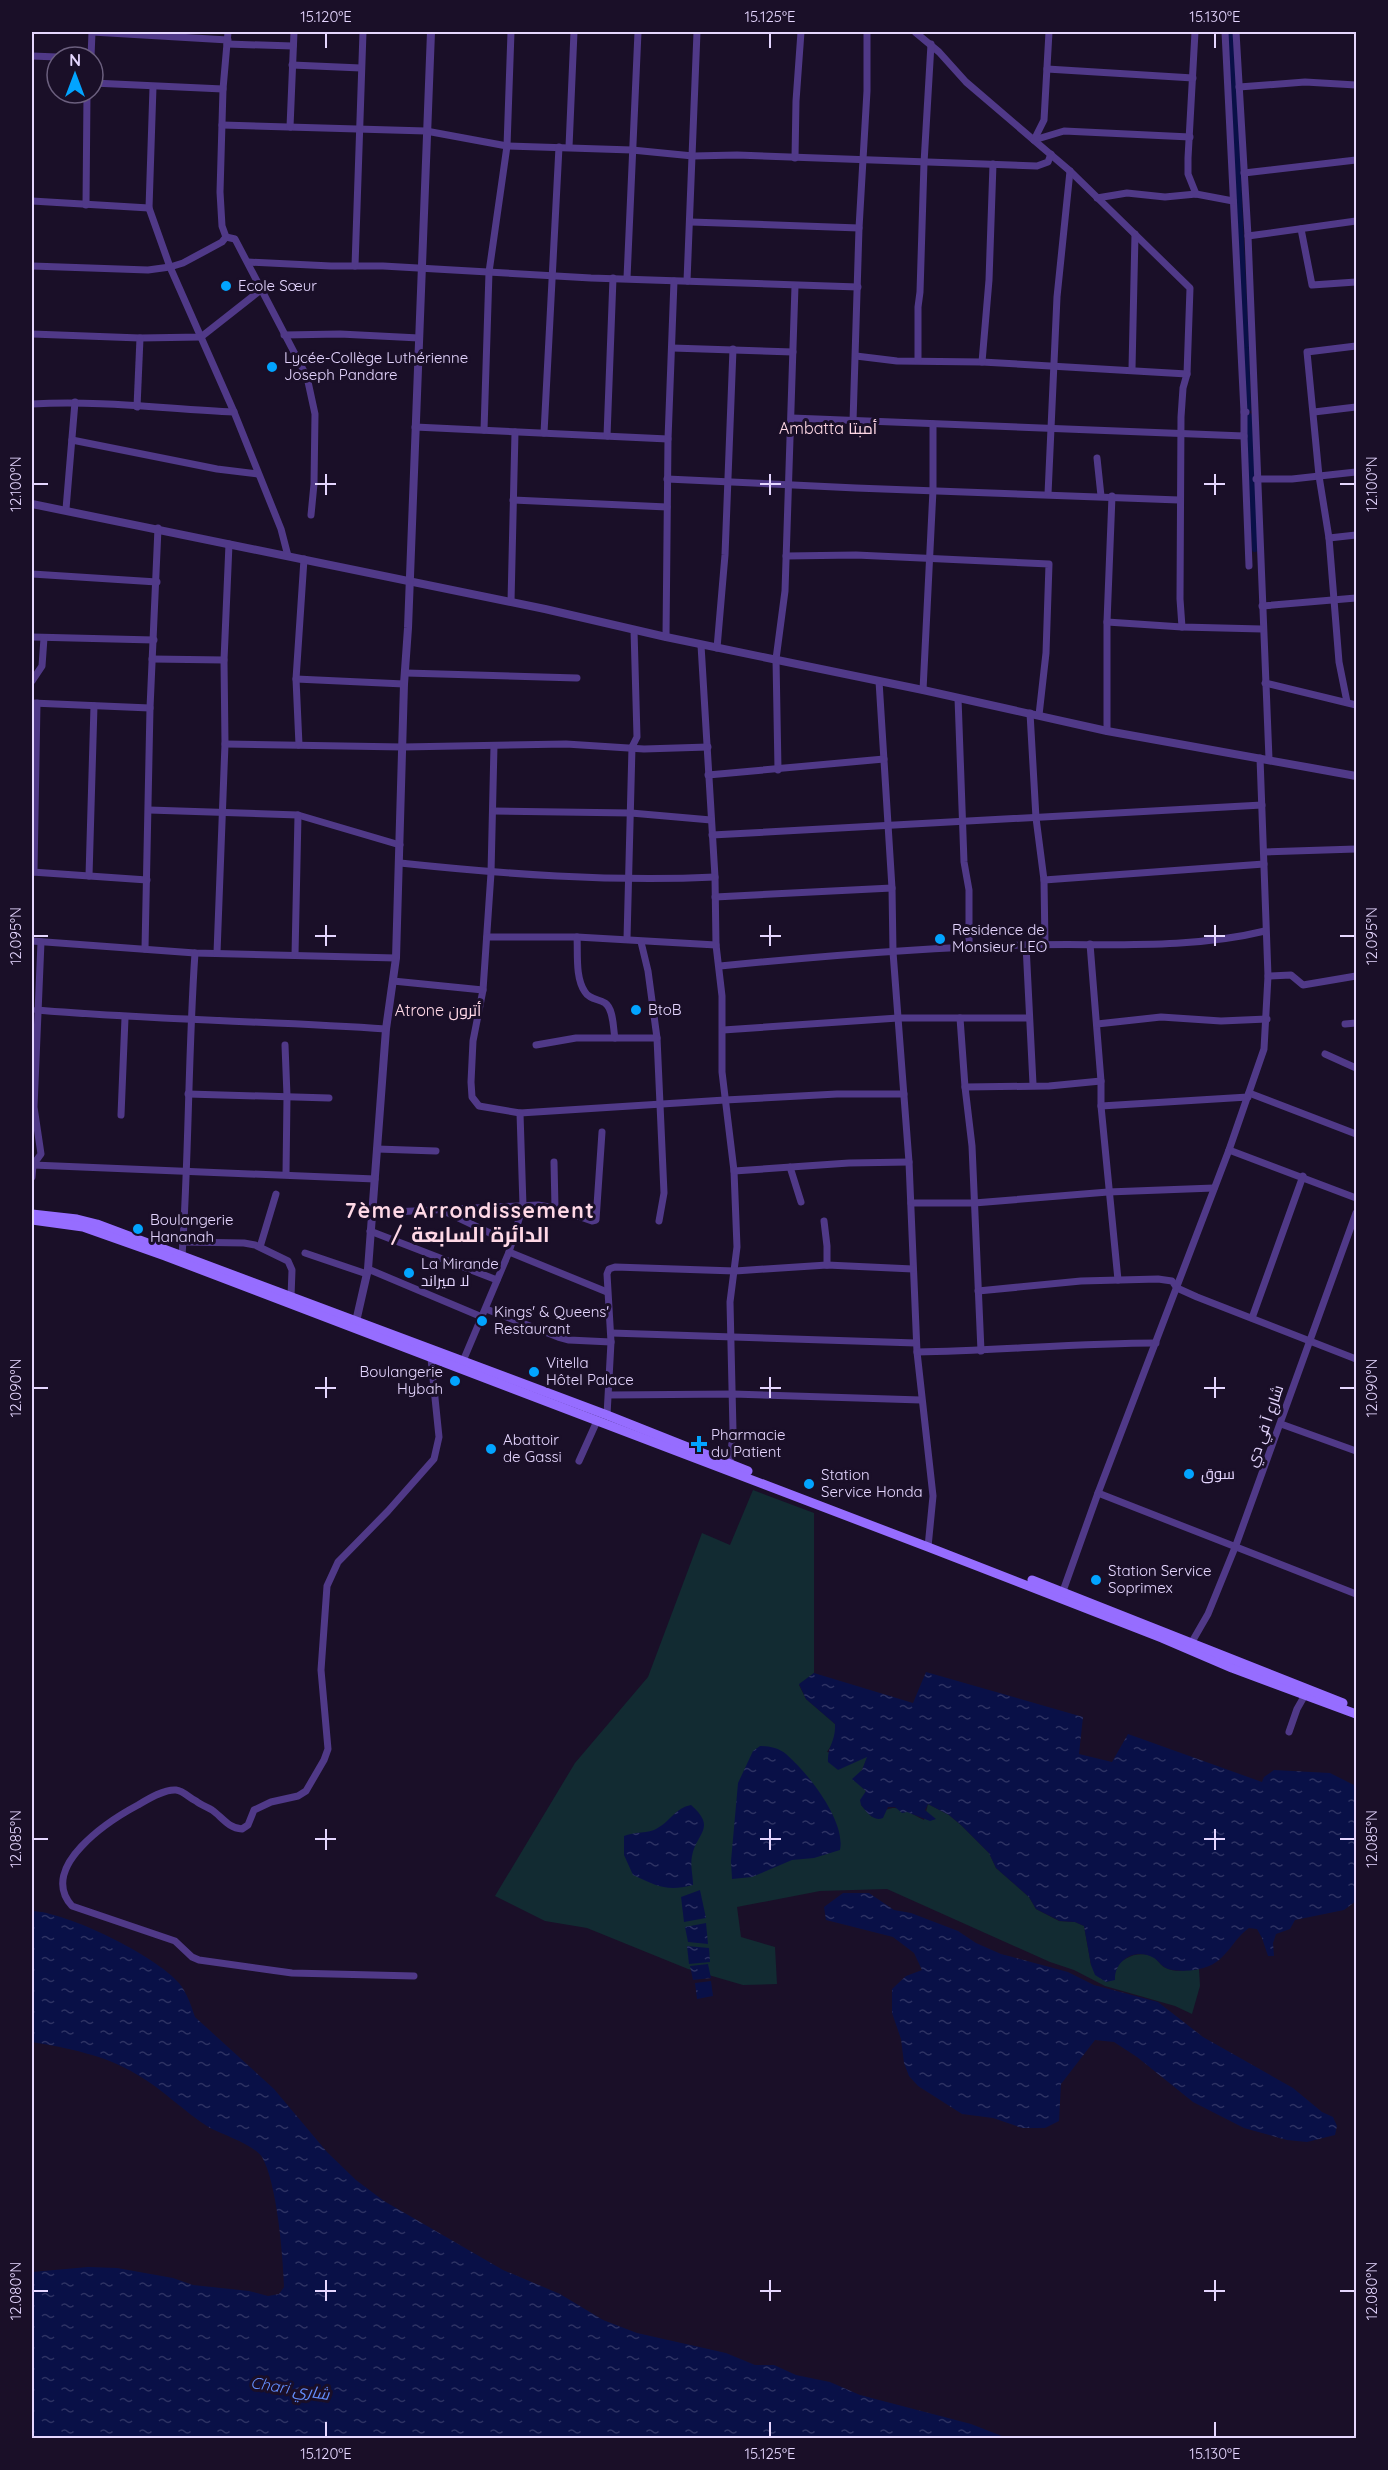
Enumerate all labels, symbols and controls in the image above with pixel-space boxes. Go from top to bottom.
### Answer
text: 15.120°E [300,7,352,26]
text: 15.125°E [745,7,795,26]
text: 15.130°E [1189,7,1241,26]
north arrow [45,45,105,105]
text: N [69,50,81,70]
place label: Ecole Sœur [238,276,317,295]
marker: Ecole Sœur [219,279,233,293]
place label: Lycée-Collège Luthérienne Joseph Pandare [284,348,468,384]
marker: Lycée-Collège Luthérienne Joseph Pandare [265,360,279,374]
district label: Ambatta أمبتا [779,418,877,438]
text: 12.100°N [6,456,25,512]
text: 12.100°N [1362,456,1381,512]
text: 12.095°N [6,907,25,965]
text: 12.095°N [1362,907,1381,965]
place label: Residence de Monsieur LEO [952,920,1047,956]
marker: Residence de Monsieur LEO [933,932,947,946]
district label: Atrone أترون [395,1000,481,1021]
place label: BtoB [648,1000,682,1019]
marker: BtoB [629,1003,643,1017]
district label: 7ème Arrondissement / الدائرة السابعة [345,1197,595,1247]
place label: Boulangerie Hananah [150,1210,234,1246]
marker: Boulangerie Hananah [131,1222,145,1236]
place label: La Mirande لا ميراند [421,1254,499,1290]
marker: La Mirande لا ميراند [402,1266,416,1280]
place label: Kings' & Queens' Restaurant [494,1302,609,1338]
marker: Kings' & Queens' Restaurant [475,1314,489,1328]
place label: Vitella Hôtel Palace [546,1353,634,1389]
text: 12.090°N [6,1359,25,1417]
text: 12.090°N [1362,1359,1381,1417]
place label: Boulangerie Hybah [359,1362,443,1398]
marker: Vitella Hôtel Palace [527,1365,541,1379]
marker: Boulangerie Hybah [448,1374,462,1388]
street label: شارع آ في دي [1242,1382,1290,1470]
place label: Pharmacie du Patient [711,1425,786,1461]
place label: Abattoir de Gassi [503,1430,562,1466]
marker: Pharmacie du Patient [692,1437,706,1451]
marker: Abattoir de Gassi [484,1442,498,1456]
place label: سوق [1201,1464,1235,1484]
place label: Station Service Honda [821,1465,923,1501]
marker: سوق [1182,1467,1196,1481]
marker: Station Service Honda [802,1477,816,1491]
place label: Station Service Soprimex [1108,1561,1212,1597]
marker: Station Service Soprimex [1089,1573,1103,1587]
text: 12.085°N [6,1810,25,1868]
text: 12.085°N [1362,1810,1381,1868]
text: 12.080°N [6,2262,25,2320]
text: 12.080°N [1362,2262,1381,2320]
water label: Chari شاري [249,2372,332,2407]
text: 15.120°E [300,2444,352,2463]
text: 15.125°E [745,2444,795,2463]
text: 15.130°E [1189,2444,1241,2463]

